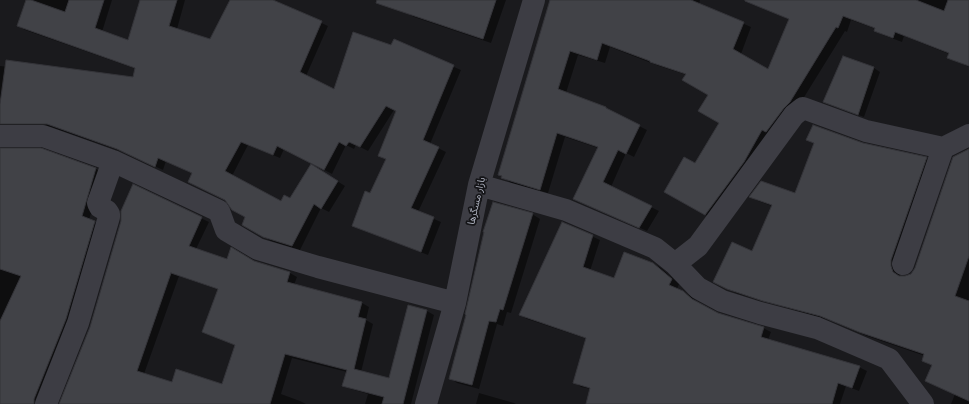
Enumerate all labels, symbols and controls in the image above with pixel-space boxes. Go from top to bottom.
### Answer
street label: بازار مسگرها [466,176,488,226]

